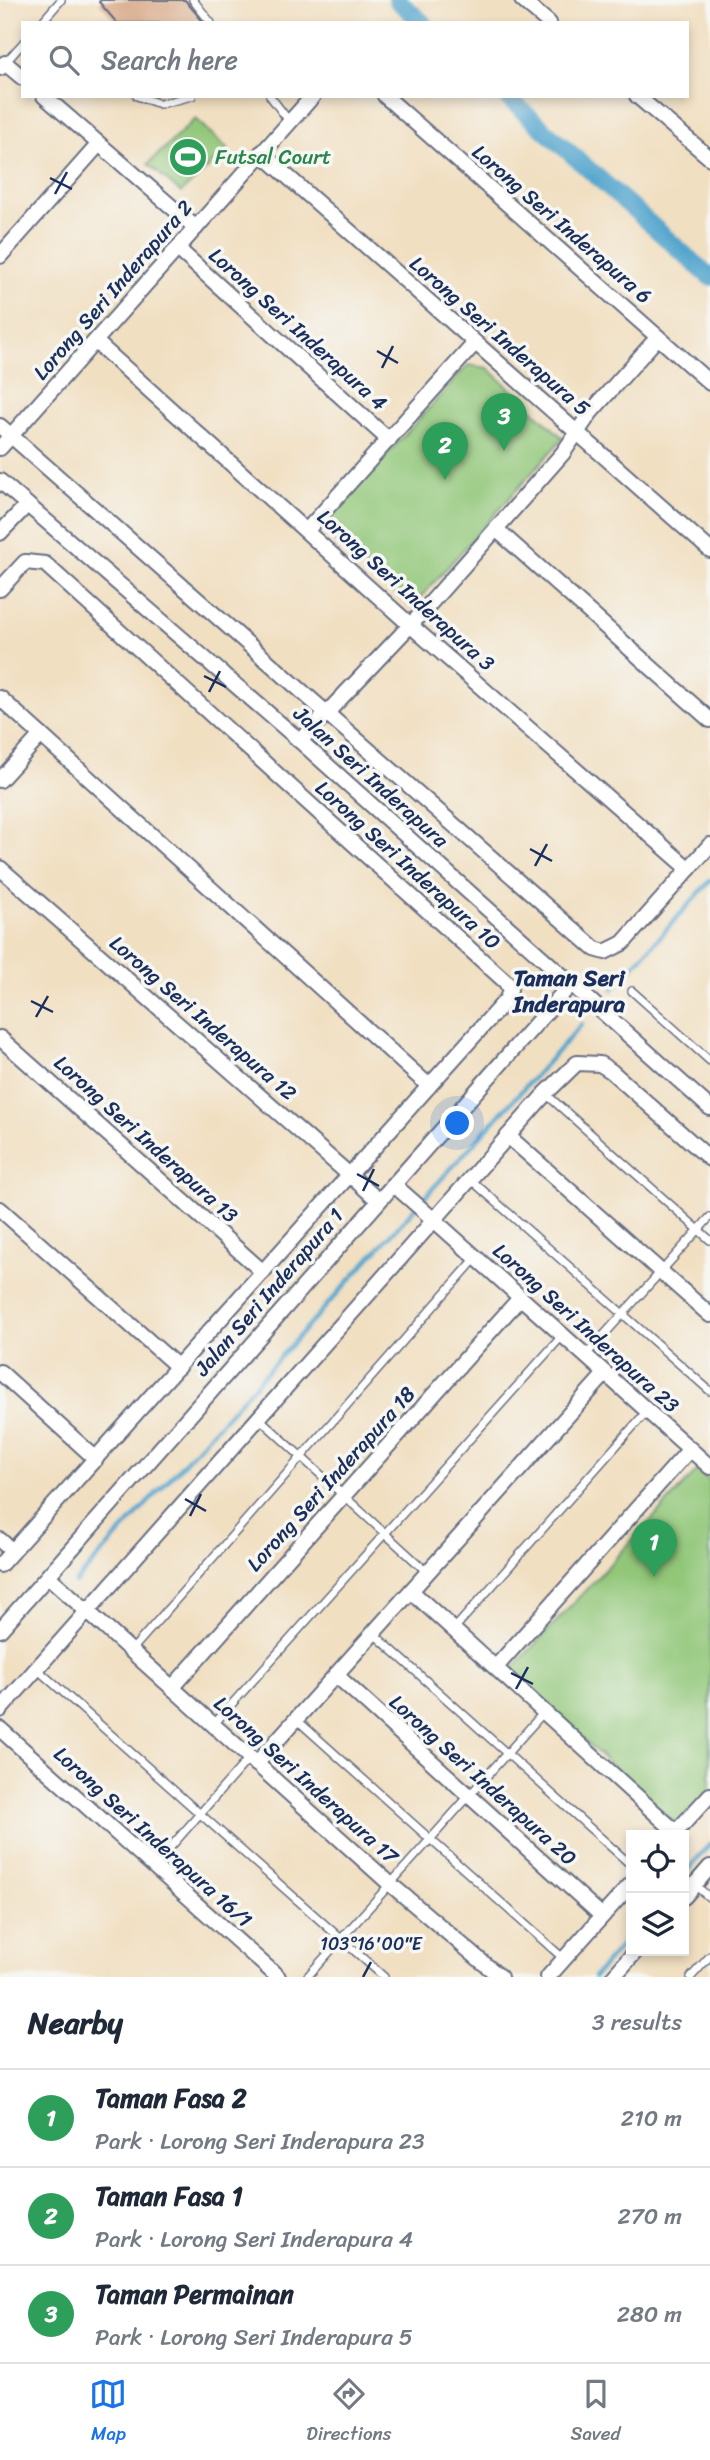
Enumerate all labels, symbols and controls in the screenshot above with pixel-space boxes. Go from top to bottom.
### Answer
search box [21,21,689,98]
text: Search here [101,37,238,83]
icon: search [45,41,83,79]
street label: Lorong Seri Inderapura 6 [463,134,661,314]
sports icon: Futsal Court [167,136,209,178]
place label: Futsal Court [215,138,331,176]
street label: Lorong Seri Inderapura 2 [23,191,203,389]
street label: Lorong Seri Inderapura 4 [199,238,397,420]
street label: Lorong Seri Inderapura 5 [400,246,600,426]
pin: 3 [481,393,527,451]
pin: 2 [422,422,468,480]
street label: Lorong Seri Inderapura 3 [308,499,504,681]
street label: Jalan Seri Inderapura [284,696,458,858]
street label: Lorong Seri Inderapura 10 [306,771,510,959]
street label: Lorong Seri Inderapura 12 [100,925,306,1111]
district label: Taman Seri Inderapura [512,958,626,1025]
street label: Lorong Seri Inderapura 13 [45,1045,248,1233]
your location [440,1106,474,1140]
street label: Jalan Seri Inderapura 1 [184,1199,353,1386]
street label: Lorong Seri Inderapura 23 [484,1233,689,1423]
street label: Lorong Seri Inderapura 18 [237,1377,425,1581]
pin: 1 [631,1519,677,1577]
street label: Lorong Seri Inderapura 20 [380,1685,586,1875]
street label: Lorong Seri Inderapura 17 [205,1686,409,1875]
street label: Lorong Seri Inderapura 16/1 [44,1736,262,1938]
map controls [626,1830,689,1956]
button: locate [626,1830,689,1893]
button: layers [626,1893,689,1956]
text: 103°16'00"E [320,1928,423,1960]
text: Nearby [28,1996,123,2050]
text: 3 results [592,2002,682,2043]
text: Taman Fasa 2 [95,2075,247,2121]
text: 1 [46,2098,56,2139]
text: 210 m [621,2098,682,2139]
text: Park · Lorong Seri Inderapura 23 [95,2121,425,2162]
text: Taman Fasa 1 [95,2173,243,2219]
text: 2 [44,2196,58,2237]
text: 270 m [617,2196,682,2237]
text: Park · Lorong Seri Inderapura 4 [95,2219,413,2260]
text: Taman Permainan [95,2271,294,2317]
text: 3 [45,2294,57,2335]
text: 280 m [617,2294,682,2335]
text: Park · Lorong Seri Inderapura 5 [95,2317,413,2358]
tab: Map [89,2375,127,2450]
tab: Directions [306,2375,392,2450]
tab: Saved [570,2375,621,2450]

